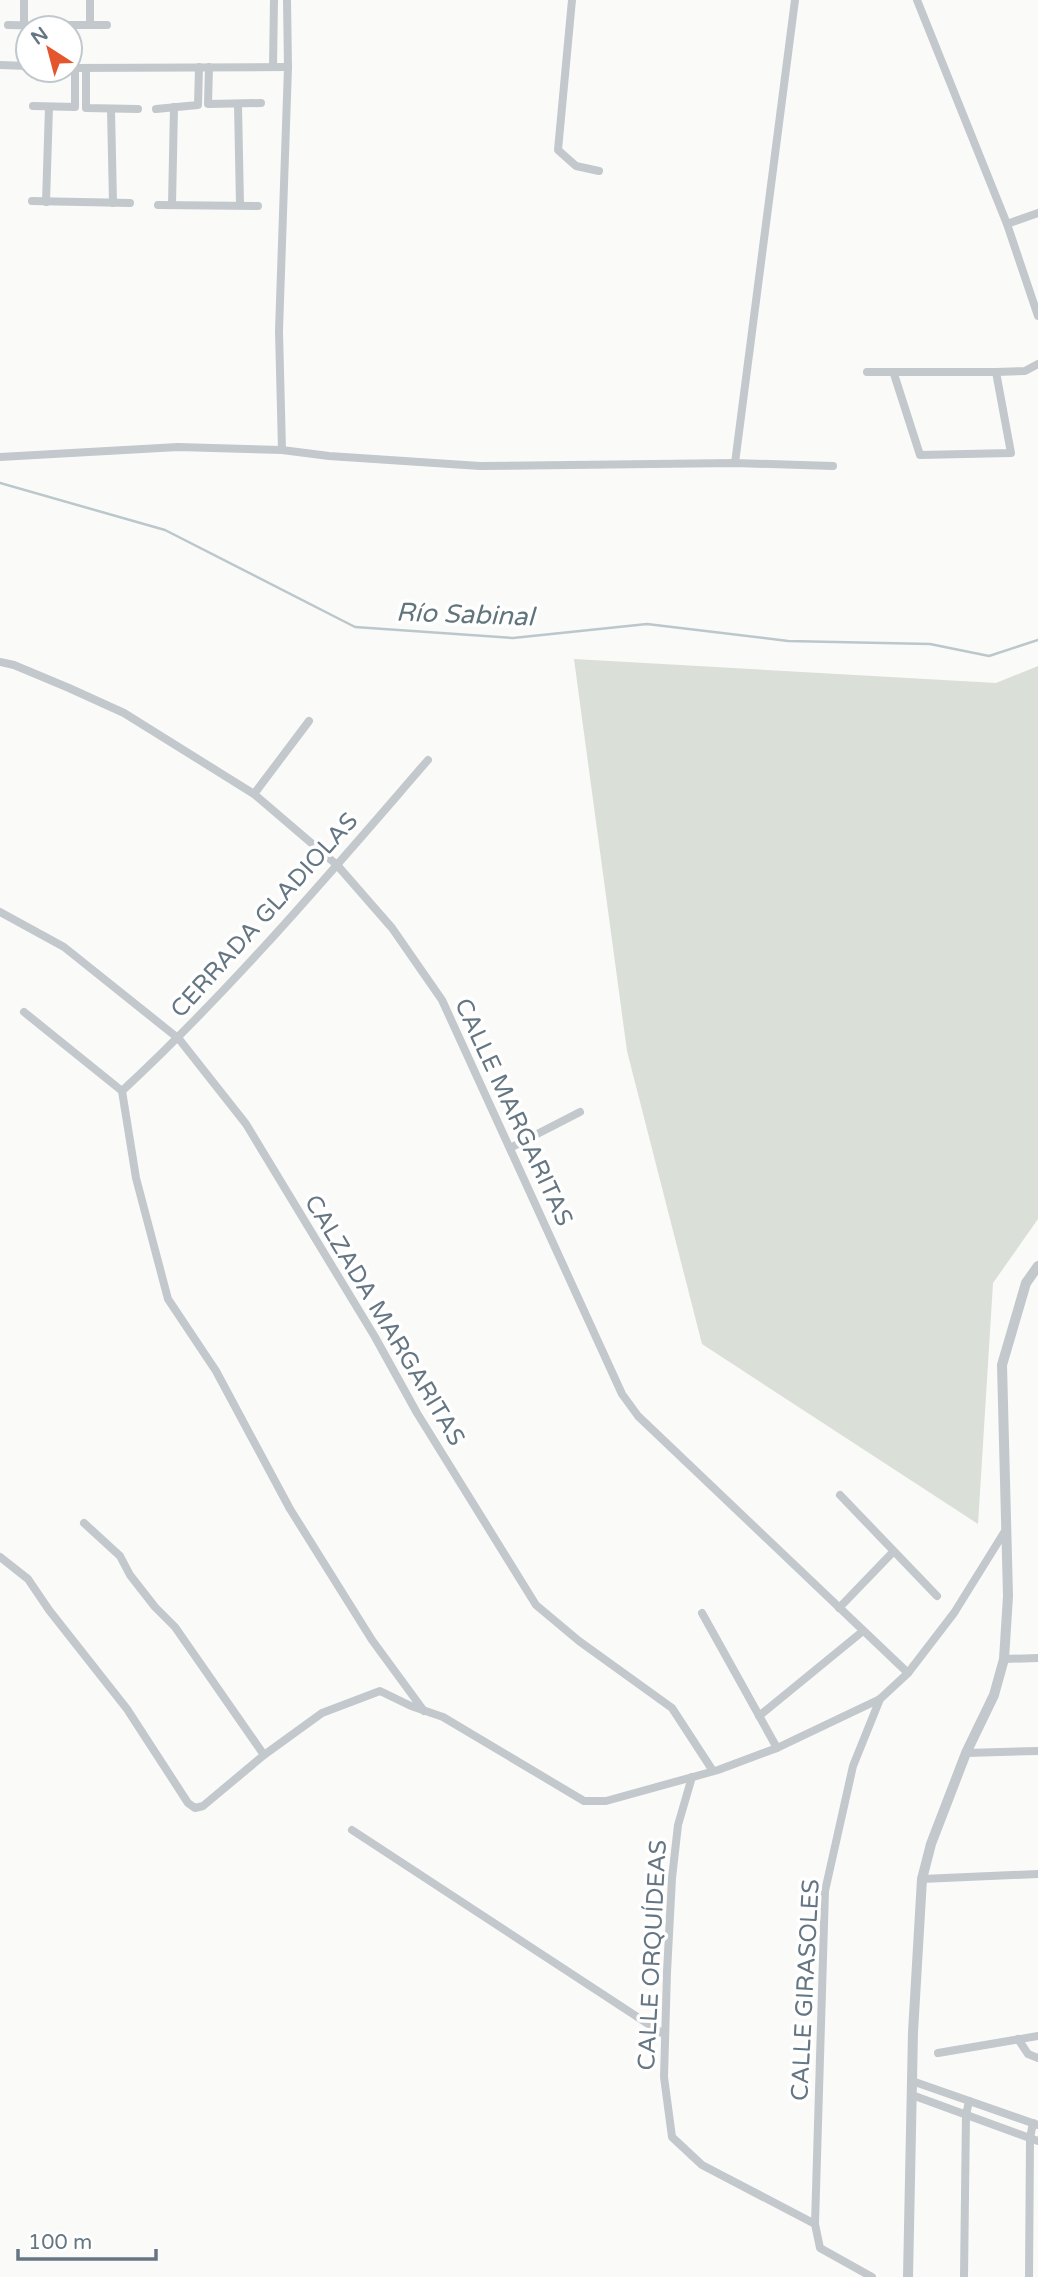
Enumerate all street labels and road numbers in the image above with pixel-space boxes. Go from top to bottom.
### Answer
street label: CERRADA GLADIOLAS [165,807,364,1024]
street label: CALLE MARGARITAS [448,994,579,1231]
street label: CALZADA MARGARITAS [298,1190,471,1451]
street label: CALLE ORQUÍDEAS [631,1839,673,2071]
street label: CALLE GIRASOLES [785,1878,826,2102]

